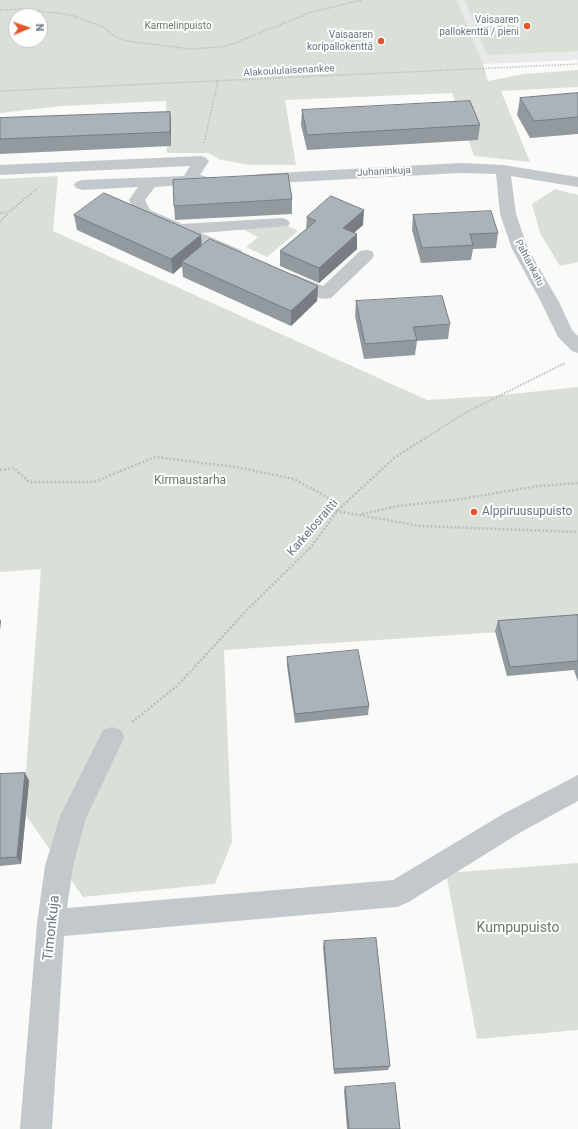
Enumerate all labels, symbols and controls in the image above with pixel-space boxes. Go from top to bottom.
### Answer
north arrow [8,8,48,48]
place label: Vaisaaren pallokenttä / pieni [439,14,519,38]
park label: Karmelinpuisto [144,20,212,32]
marker: Vaisaaren pallokenttä / pieni [522,21,532,31]
text: N [33,23,46,32]
place label: Vaisaaren koripallokenttä [307,29,373,52]
marker: Vaisaaren koripallokenttä [376,36,386,46]
street label: Alakoululaisenankee [243,63,335,79]
street label: Juhaninkuja [357,165,411,179]
street label: Pahtankatu [512,238,546,288]
park label: Kirmaustarha [154,474,226,488]
street label: Karkelosraitti [284,497,342,559]
place label: Alppiruusupuisto [482,505,572,519]
marker: Alppiruusupuisto [469,507,479,517]
street label: Timonkuja [40,895,64,961]
park label: Kumpupuisto [477,920,559,936]

